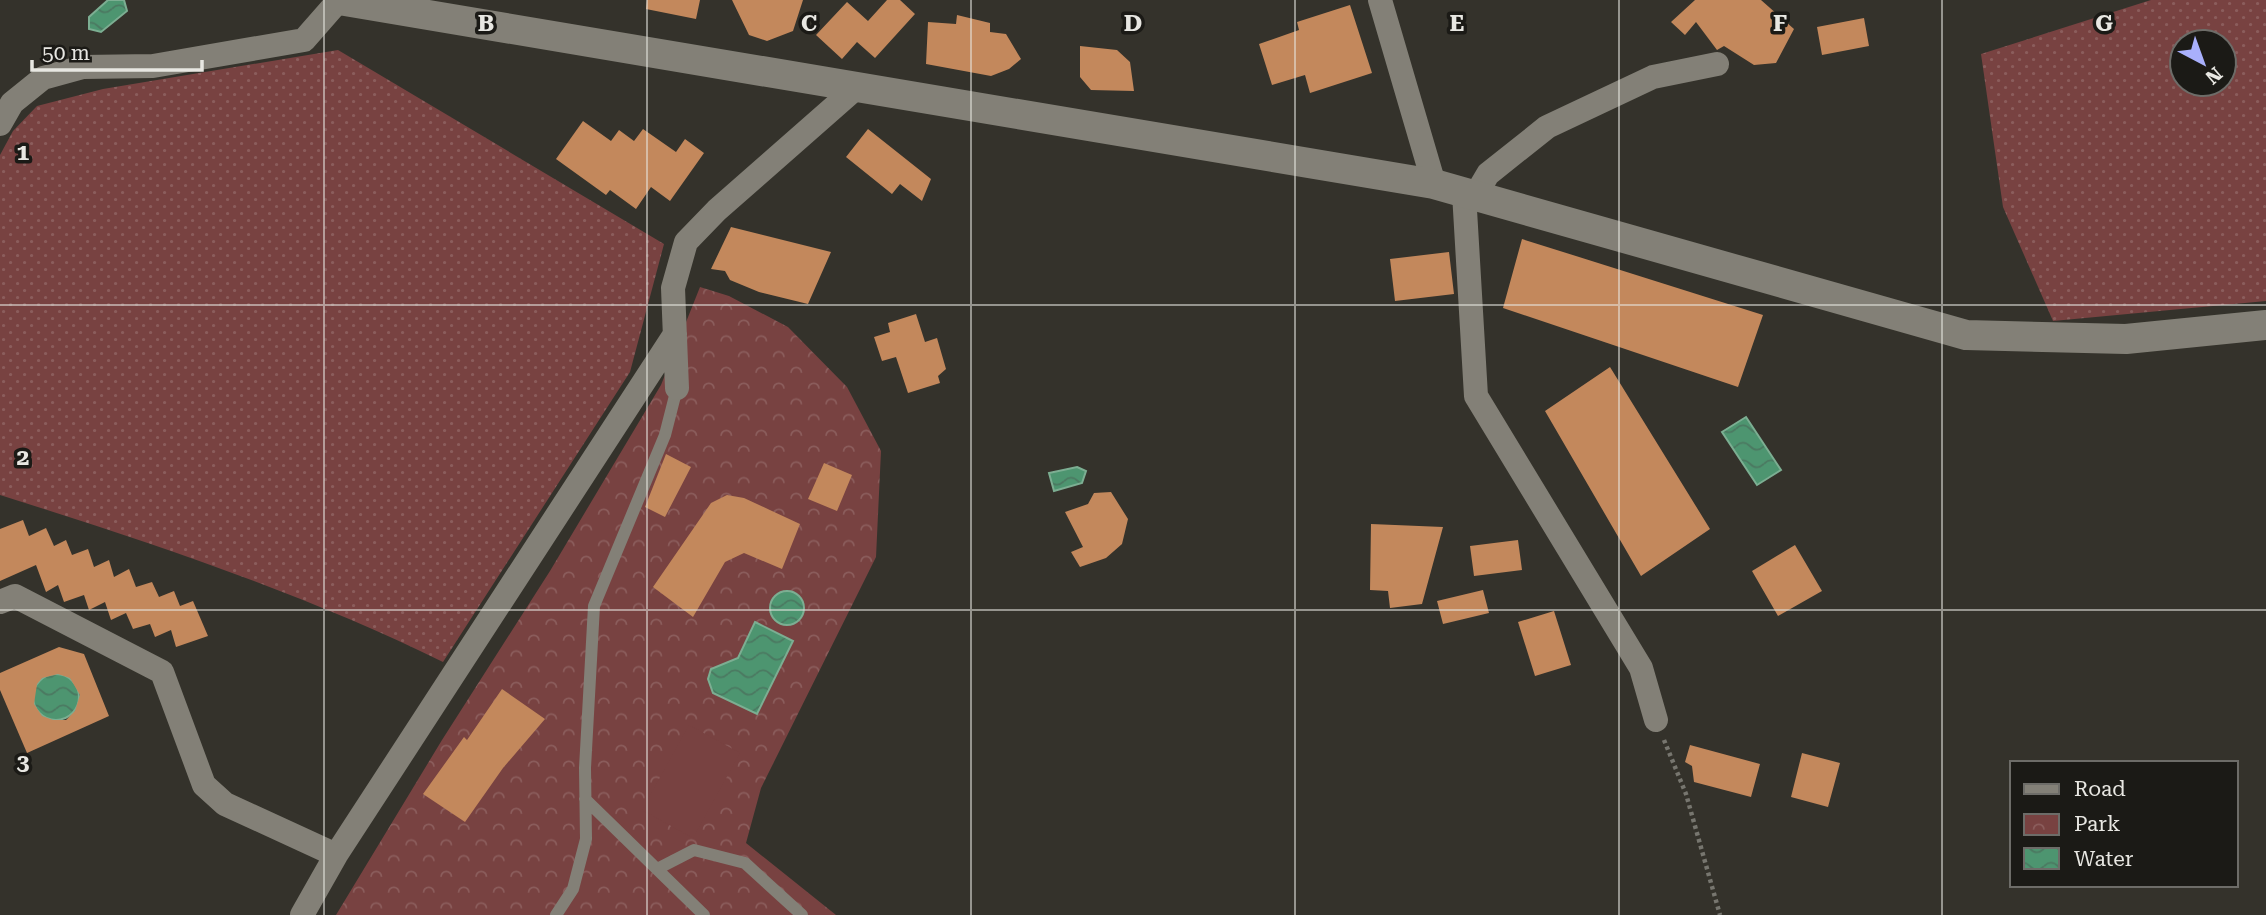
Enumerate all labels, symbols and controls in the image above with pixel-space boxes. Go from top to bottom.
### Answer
text: B [478,10,494,37]
text: C [801,10,817,37]
text: D [1124,10,1142,37]
text: E [1450,10,1464,37]
text: F [1773,10,1787,37]
text: G [2095,10,2113,37]
scale bar [32,28,201,72]
north arrow [2168,28,2238,98]
text: 50 m [42,41,90,65]
text: N [2200,62,2227,89]
text: 1 [17,139,30,166]
text: 2 [17,444,29,471]
text: 3 [17,749,30,776]
legend [2010,761,2238,887]
text: Road [2074,777,2126,801]
text: Park [2074,812,2120,836]
text: Water [2074,847,2134,871]

